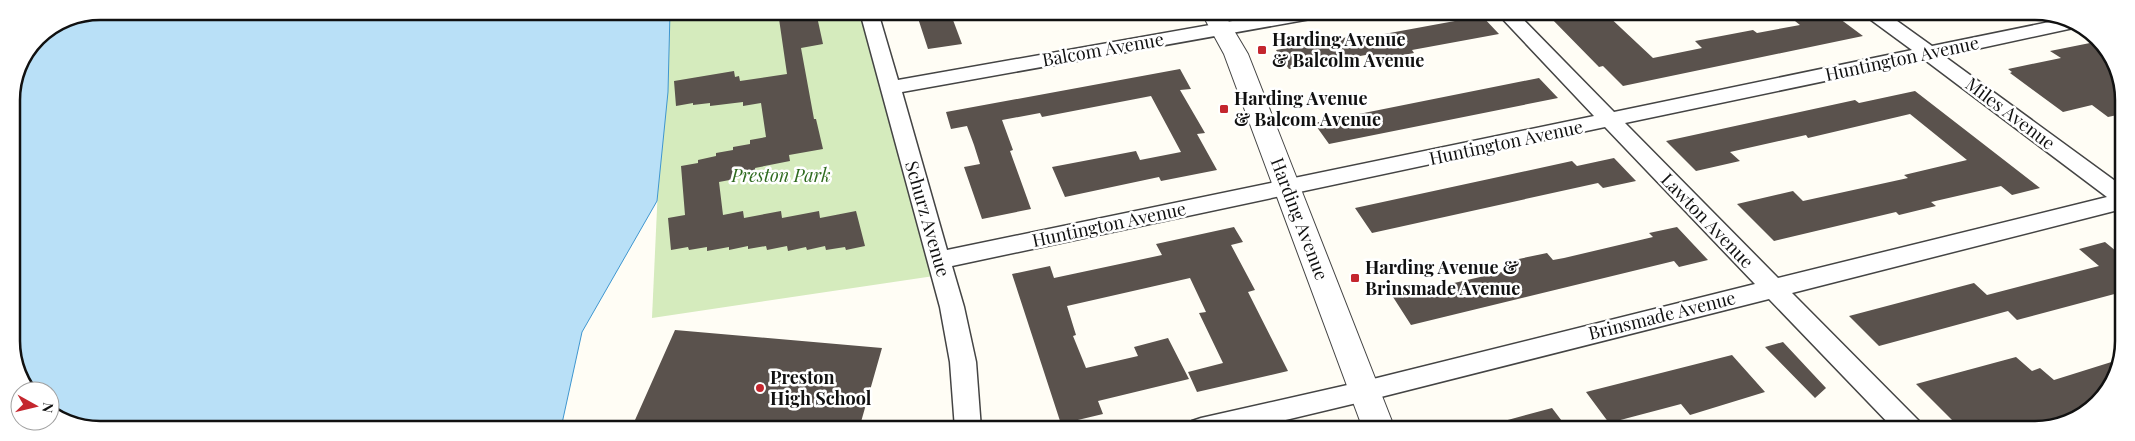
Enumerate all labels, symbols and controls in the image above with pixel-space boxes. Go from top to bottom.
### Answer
street label: Balcom Avenue [1040,27,1165,72]
place label: Harding Avenue & Balcolm Avenue [1272,27,1424,72]
street label: Huntington Avenue [1823,30,1981,86]
marker: Harding Avenue & Balcolm Avenue [1256,44,1268,56]
street label: Miles Avenue [1961,72,2060,155]
place label: Harding Avenue & Balcom Avenue [1234,86,1381,131]
marker: Harding Avenue & Balcom Avenue [1218,103,1230,115]
street label: Huntington Avenue [1427,114,1585,170]
street label: Harding Avenue [1266,154,1334,283]
street label: Schurz Avenue [900,158,956,279]
park label: Preston Park [730,163,831,187]
street label: Lawton Avenue [1656,168,1759,273]
street label: Huntington Avenue [1030,196,1188,252]
place label: Harding Avenue & Brinsmade Avenue [1365,255,1520,300]
marker: Harding Avenue & Brinsmade Avenue [1349,272,1361,284]
street label: Brinsmade Avenue [1586,285,1738,345]
place label: Preston High School [770,365,872,410]
north arrow [10,381,60,431]
marker: Preston High School [754,382,766,394]
text: N [38,402,58,414]

